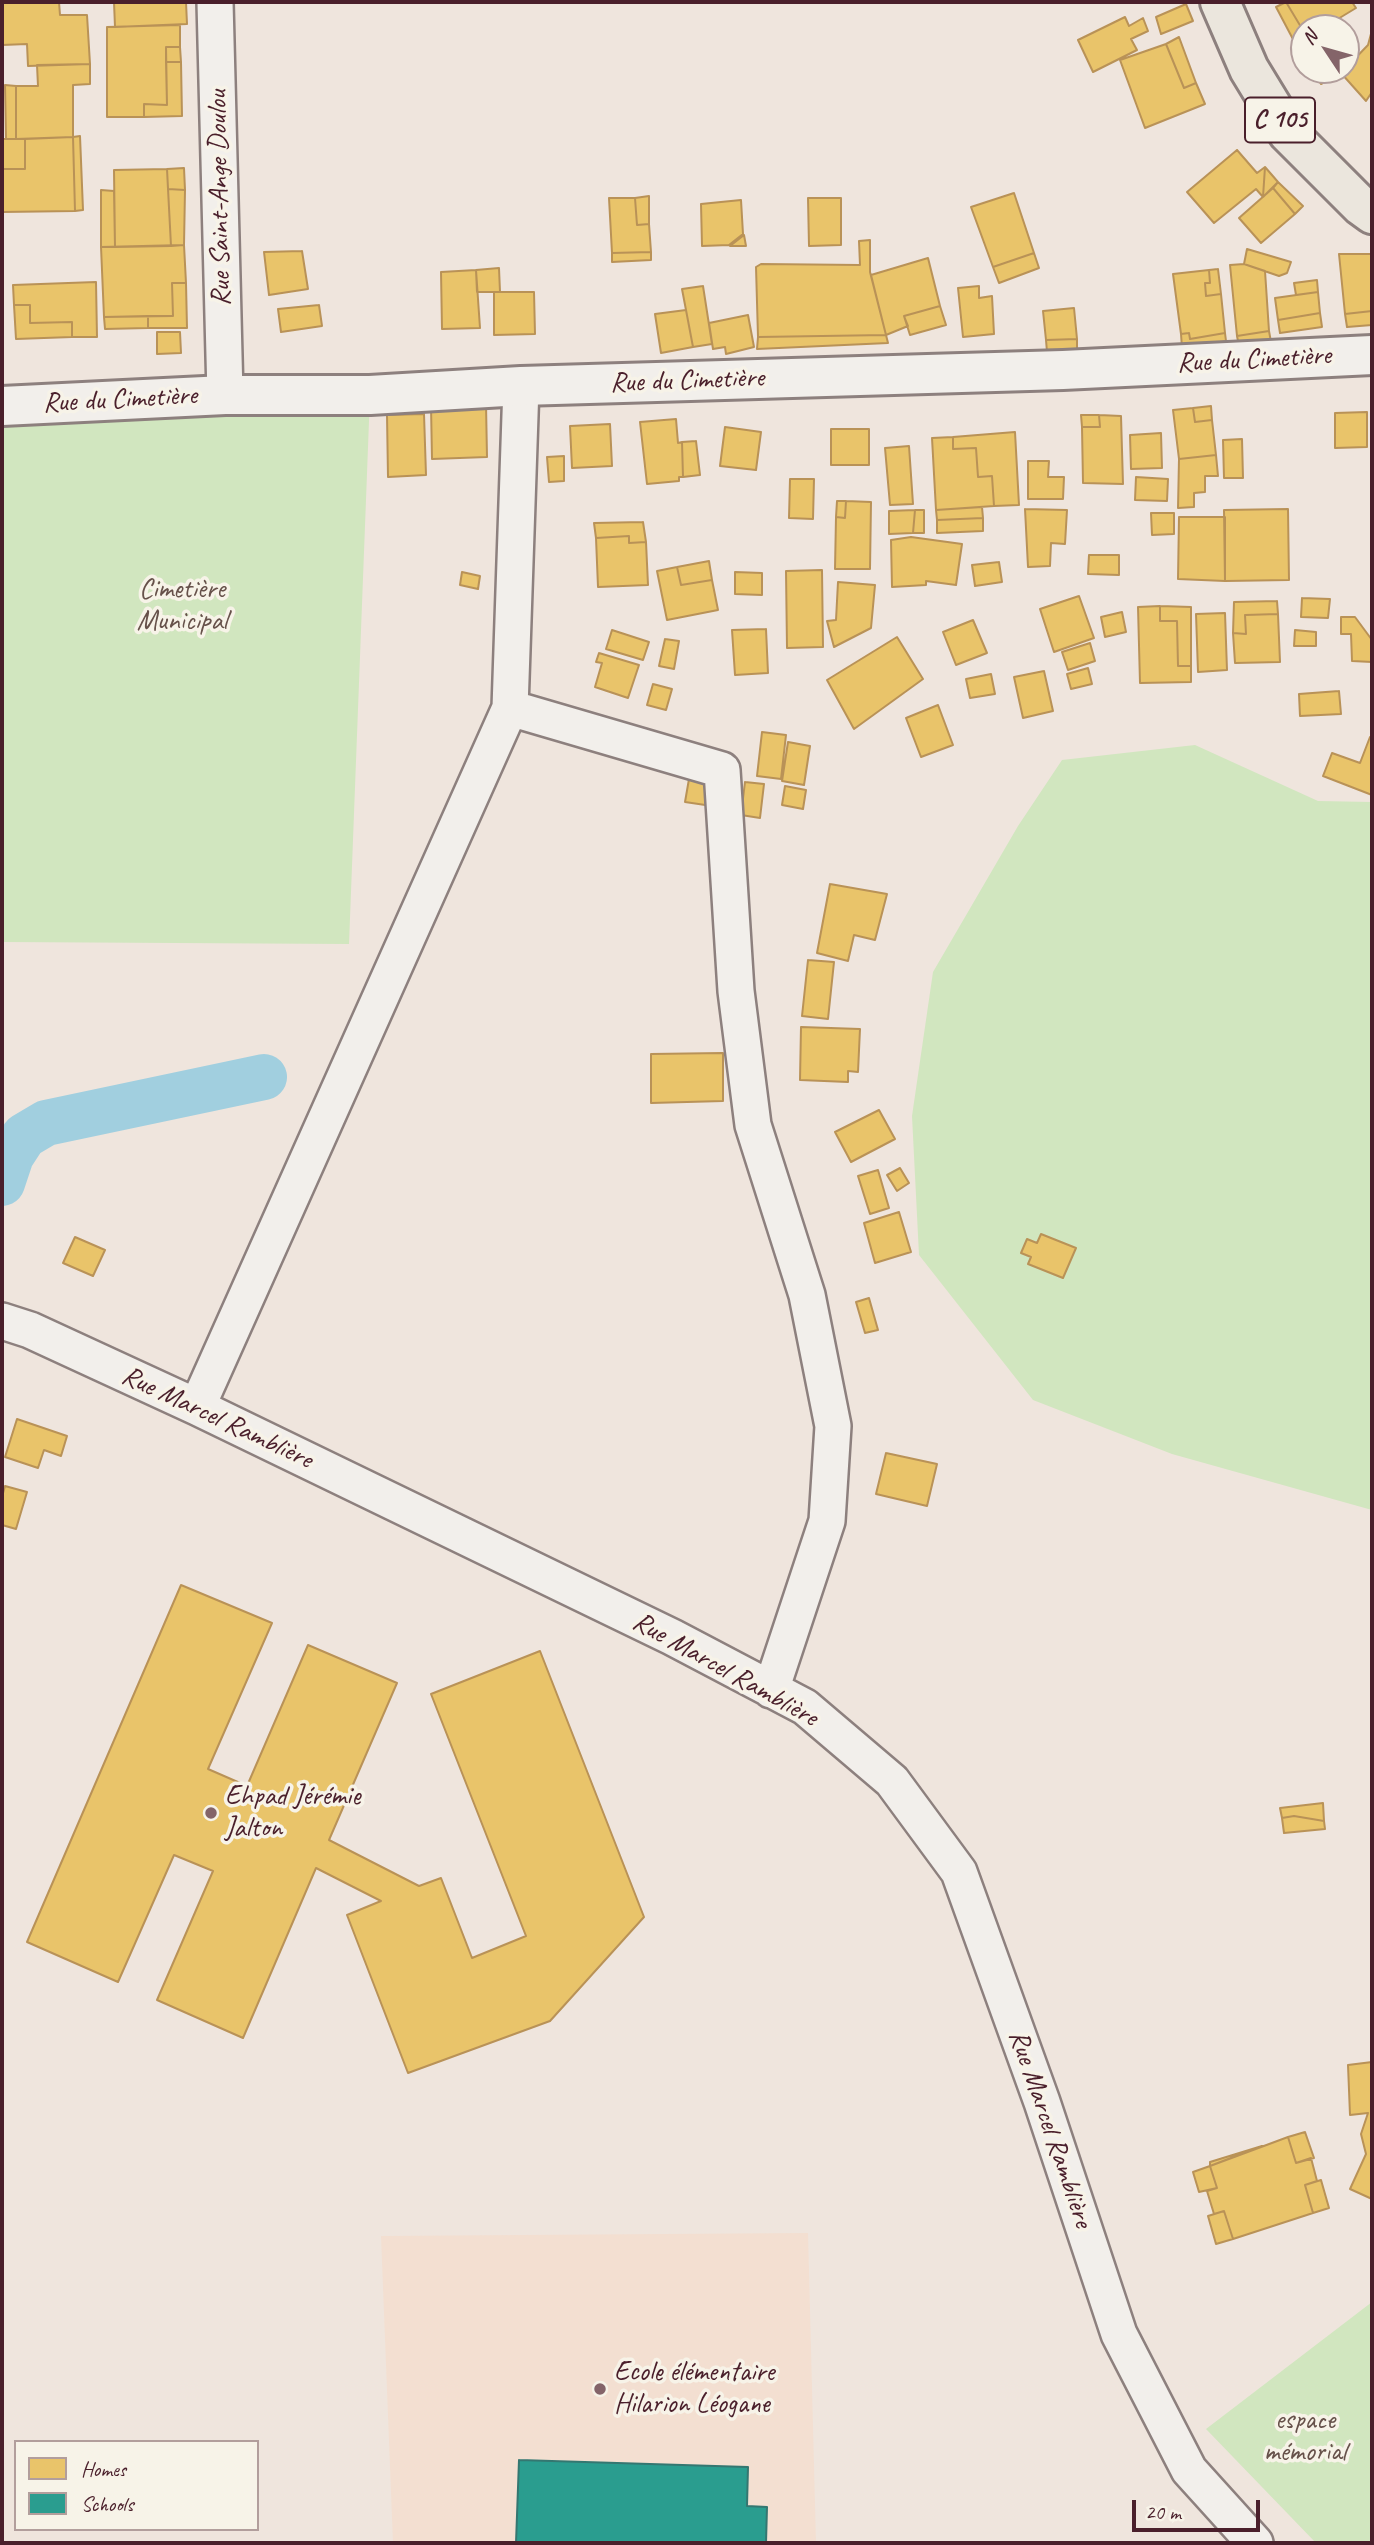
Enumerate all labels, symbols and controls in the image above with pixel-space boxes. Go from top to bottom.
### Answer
north arrow [1290,14,1360,84]
text: N [1296,26,1323,50]
street label: Rue Saint-Ange Doulou [201,90,239,306]
road number: C 105 [1245,97,1315,142]
street label: Rue du Cimetière [1176,339,1332,381]
street label: Rue du Cimetière [609,362,765,400]
street label: Rue du Cimetière [42,379,198,421]
park label: Cimetière Municipal [137,573,227,639]
street label: Rue Marcel Ramblière [116,1359,318,1477]
street label: Rue Marcel Ramblière [627,1605,823,1735]
place label: Ehpad Jérémie Jalton [225,1780,360,1846]
marker: Ehpad Jérémie Jalton [203,1805,219,1821]
street label: Rue Marcel Ramblière [1001,2026,1099,2232]
place label: Ecole élémentaire Hilarion Léogane [614,2356,774,2422]
marker: Ecole élémentaire Hilarion Léogane [592,2381,608,2397]
park label: espace mémorial [1264,2404,1346,2470]
legend [14,2440,259,2531]
text: Homes [81,2456,126,2482]
scale bar [1136,2486,1264,2530]
text: Schools [81,2491,133,2517]
text: 20 m [1145,2499,1181,2525]

